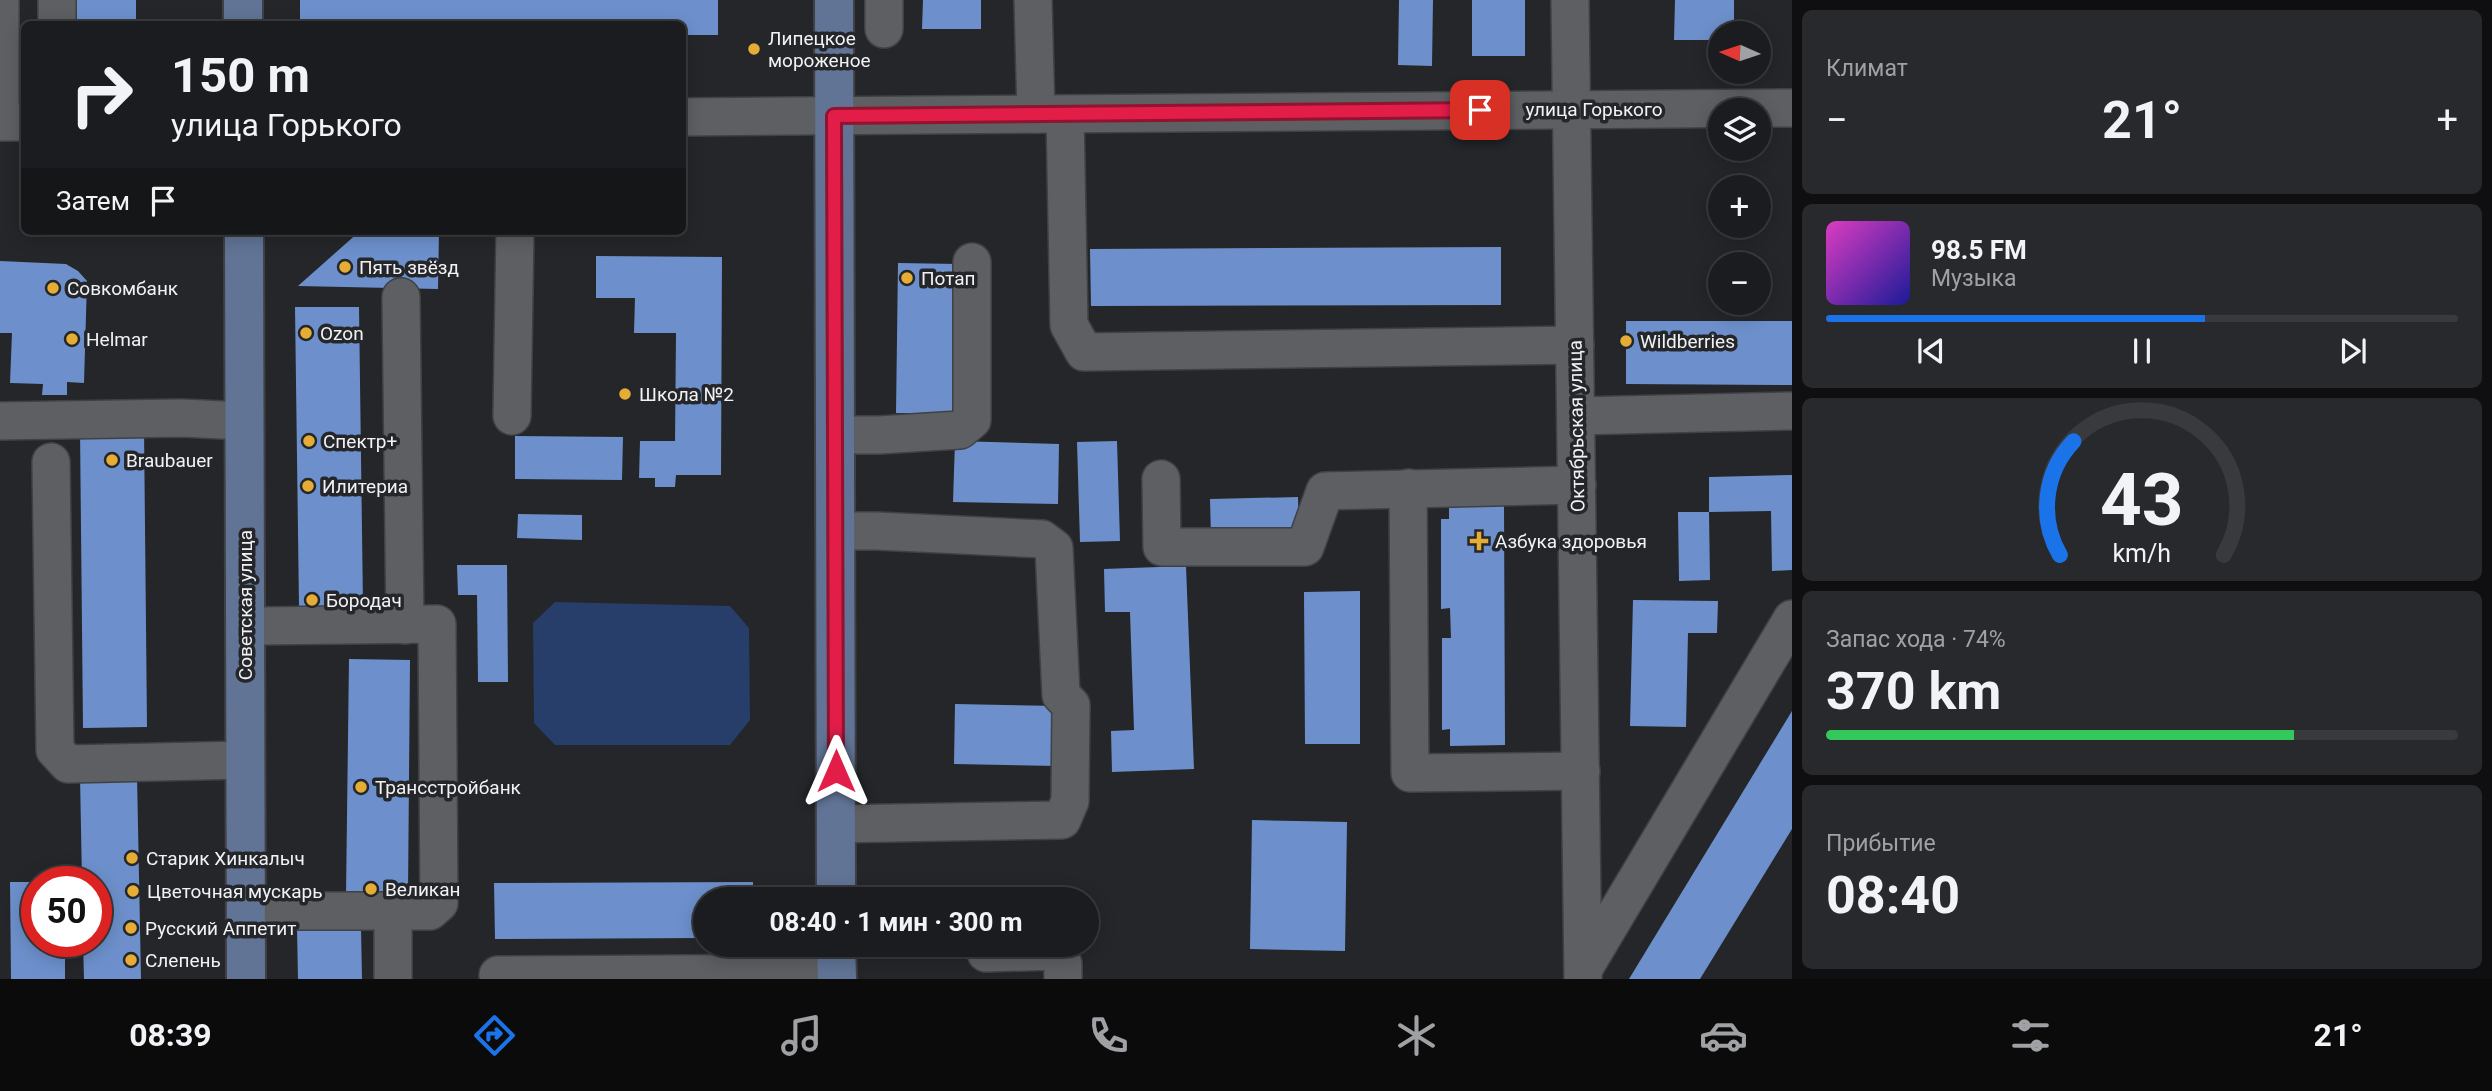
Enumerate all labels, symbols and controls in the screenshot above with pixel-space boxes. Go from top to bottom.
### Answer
north arrow [1708,21,1771,84]
map controls [1708,21,1771,315]
place label: Липецкое мороженое [768,27,871,72]
marker: Липецкое мороженое [746,41,762,57]
text: 150 m [171,47,310,104]
icon: right [56,49,147,140]
text: Климат [1826,55,1908,82]
pin [1450,80,1510,140]
text: 21° [2102,90,2182,151]
icon: arrive [1461,91,1499,129]
street label: улица Горького [1525,98,1663,121]
button: layers [1708,98,1771,161]
text: − [1826,98,1848,142]
text: + [2436,98,2458,142]
text: улица Горького [171,106,402,144]
button: + [1708,175,1771,238]
icon: arrive [144,182,182,220]
text: Затем [56,186,130,216]
text: 98.5 FM [1931,235,2027,265]
button: − [1708,252,1771,315]
place label: Пять звёзд [359,256,459,279]
marker: Пять звёзд [337,259,353,275]
text: Музыка [1931,265,2016,292]
place label: Потап [921,267,975,290]
marker: Потап [899,270,915,286]
place label: Совкомбанк [67,277,179,300]
marker: Совкомбанк [45,280,61,296]
place label: Ozon [320,322,364,345]
marker: Ozon [298,325,314,341]
place label: Helmar [86,328,148,351]
place label: Wildberries [1640,330,1735,353]
marker: Helmar [64,331,80,347]
icon: previous [1912,332,1950,370]
icon: pause [2123,332,2161,370]
icon: next [2334,332,2372,370]
marker: Wildberries [1618,333,1634,349]
street label: Октябрьская улица [1563,340,1590,512]
place label: Школа №2 [639,383,734,406]
marker: Школа №2 [617,386,633,402]
place label: Спектр+ [323,430,397,453]
marker: Спектр+ [301,433,317,449]
place label: Braubauer [126,449,213,472]
marker: Braubauer [104,452,120,468]
text: 43 [2100,458,2184,544]
place label: Илитериа [322,475,408,498]
marker: Илитериа [300,478,316,494]
street label: Советская улица [234,530,257,680]
place label: Азбука здоровья [1495,530,1647,553]
marker: Азбука здоровья [1469,531,1489,551]
text: km/h [2113,539,2171,568]
place label: Бородач [326,589,402,612]
marker: Бородач [304,592,320,608]
text: Запас хода · 74% [1826,626,2006,653]
text: 370 km [1826,661,2001,722]
position arrow [799,734,873,808]
place label: Трансстройбанк [375,776,522,799]
marker: Трансстройбанк [353,779,369,795]
text: Прибытие [1826,830,1936,857]
place label: Старик Хинкалыч [146,847,305,870]
marker: Старик Хинкалыч [124,850,140,866]
text: 08:40 [1826,865,1960,926]
speed limit sign: 50 [21,866,112,957]
place label: Великан [385,878,460,901]
place label: Цветочная мускарь [147,880,323,903]
marker: Великан [363,881,379,897]
marker: Цветочная мускарь [125,883,141,899]
text: 08:40 · 1 мин · 300 m [770,907,1022,937]
place label: Русский Аппетит [145,917,296,940]
marker: Русский Аппетит [123,920,139,936]
place label: Слепень [145,949,221,972]
marker: Слепень [123,952,139,968]
icon: directions [470,1011,519,1060]
icon: music [777,1011,826,1060]
icon: phone [1084,1011,1133,1060]
icon: climate [1392,1011,1441,1060]
icon: car [1699,1011,1748,1060]
icon: filters [2006,1011,2055,1060]
text: 08:39 [129,1016,212,1054]
text: 21° [2314,1016,2363,1054]

